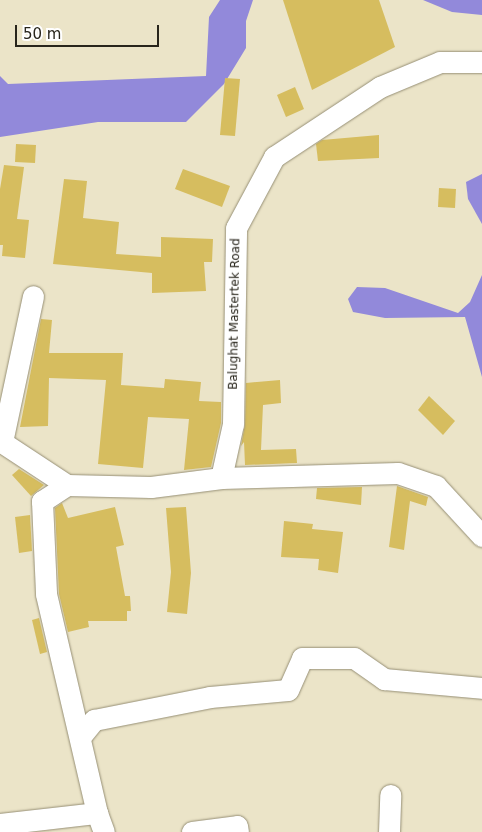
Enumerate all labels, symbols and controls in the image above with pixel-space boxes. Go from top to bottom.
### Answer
scale bar [18,15,161,47]
text: 50 m [23,25,61,43]
street label: Balughat Mastertek Road [226,238,244,390]

